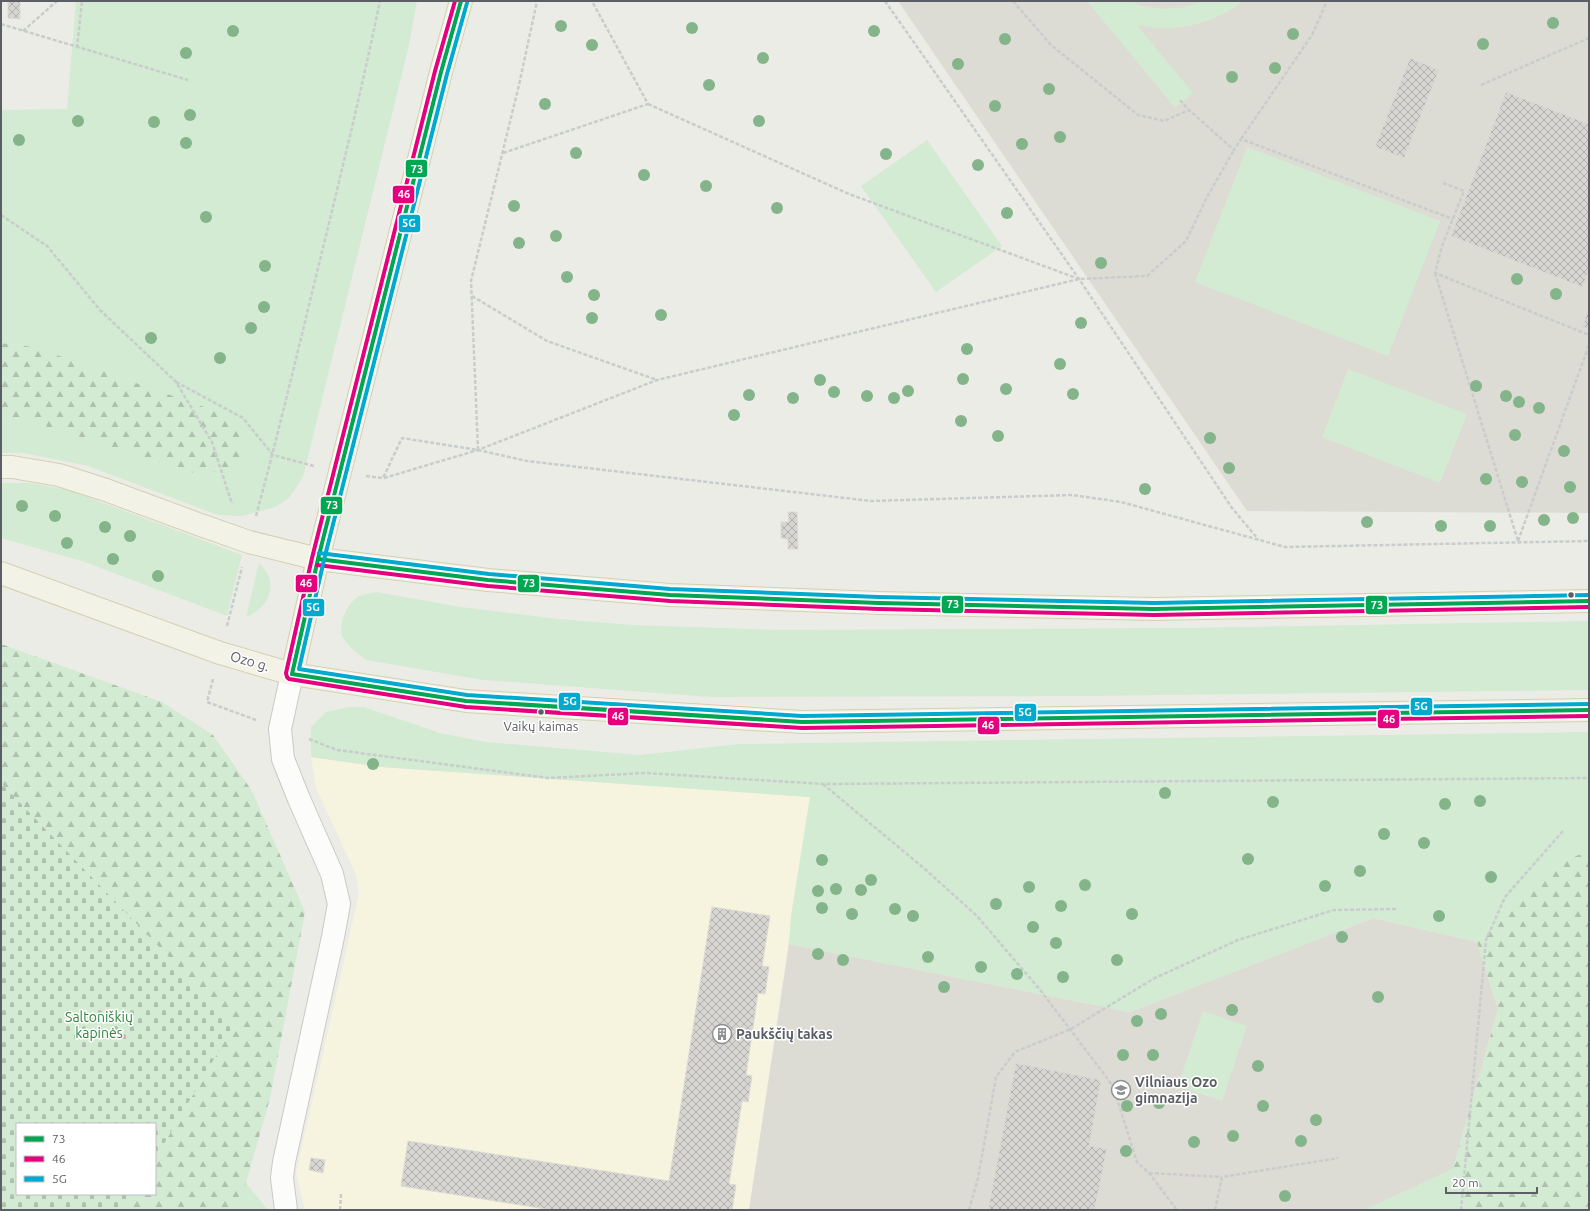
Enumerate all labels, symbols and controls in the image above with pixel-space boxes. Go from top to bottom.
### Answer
line badge: 73 [405,159,428,178]
text: 73 [411,163,423,175]
line badge: 46 [392,185,415,204]
text: 46 [398,188,410,200]
line badge: 5G [398,214,421,233]
text: 5G [402,217,416,229]
line badge: 73 [320,496,343,515]
text: 73 [326,499,338,511]
line badge: 46 [295,574,318,593]
line badge: 73 [517,574,540,593]
text: 46 [300,577,312,589]
text: 73 [523,577,535,589]
unlabelled marker [1566,590,1576,600]
line badge: 73 [941,595,964,614]
line badge: 73 [1365,595,1388,615]
line badge: 5G [302,598,325,617]
text: 73 [947,598,959,610]
text: 73 [1371,599,1383,611]
text: 5G [306,601,320,613]
street label: Ozo g. [229,648,271,674]
line badge: 5G [558,692,581,711]
text: 5G [563,695,577,707]
line badge: 5G [1410,697,1433,716]
text: 5G [1414,700,1428,712]
line badge: 5G [1014,703,1037,722]
text: 5G [1018,706,1032,718]
marker: Vaikų kaimas [536,707,546,717]
line badge: 46 [607,707,629,726]
line badge: 46 [1377,709,1400,729]
text: 46 [612,710,624,722]
text: 46 [1383,713,1395,725]
line badge: 46 [977,716,1000,735]
place label: Vaikų kaimas [504,719,579,733]
text: 46 [982,719,994,731]
park label: Saltoniškių kapinės [65,1009,133,1041]
building icon: Paukščių takas [711,1023,733,1045]
place label: Paukščių takas [736,1026,833,1043]
place label: Vilniaus Ozo gimnazija [1135,1074,1217,1106]
school or university icon: Vilniaus Ozo gimnazija [1110,1079,1132,1101]
legend [16,1123,156,1195]
text: 73 [52,1132,66,1145]
text: 46 [52,1152,66,1165]
scale bar [1446,1169,1537,1195]
text: 5G [52,1172,67,1185]
text: 20 m [1452,1176,1479,1189]

